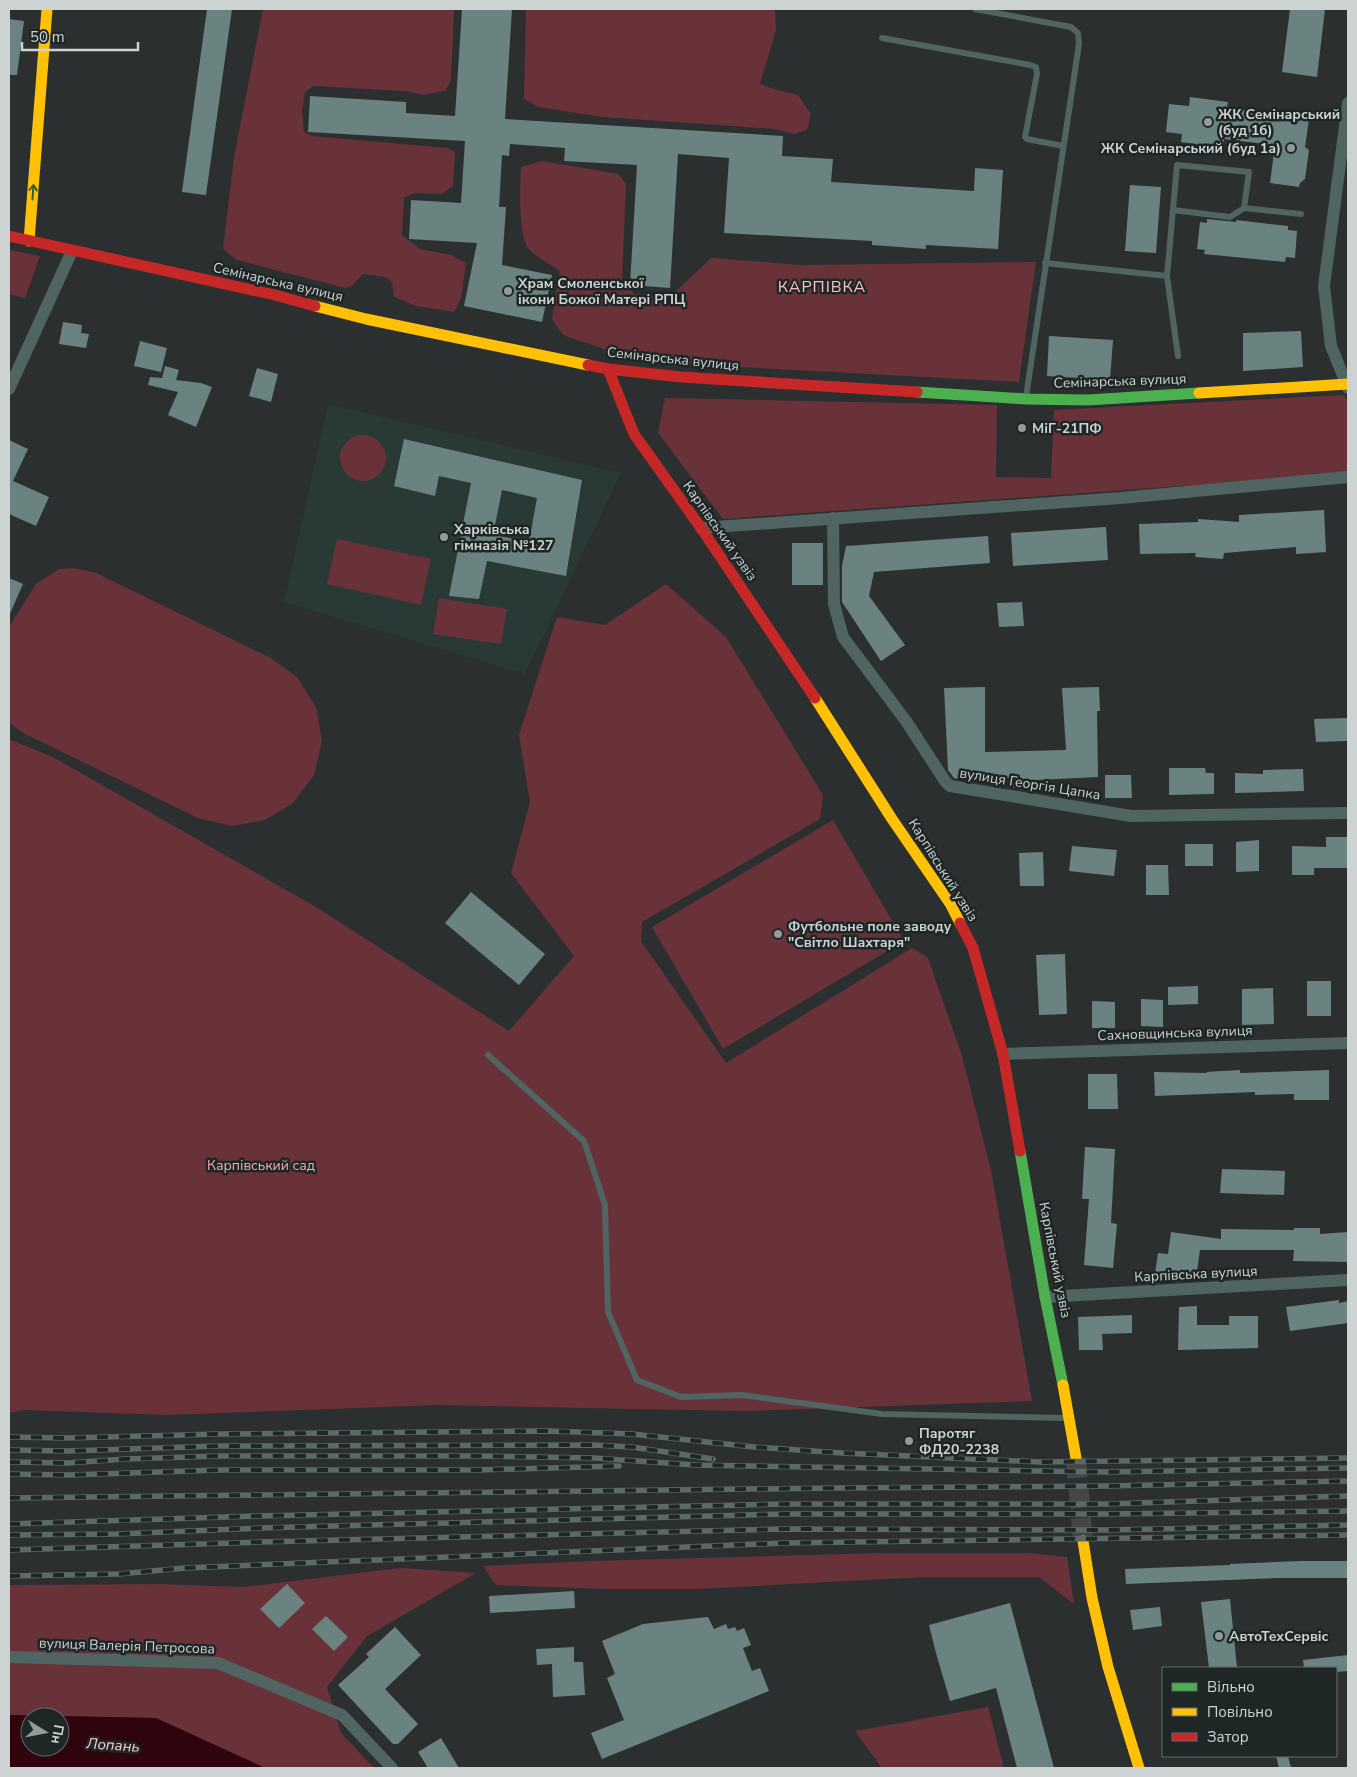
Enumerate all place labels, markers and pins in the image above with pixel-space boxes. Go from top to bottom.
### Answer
place label: ЖК Семінарський (буд 1б) [1218,105,1340,140]
marker: ЖК Семінарський (буд 1б) [1202,116,1214,128]
place label: ЖК Семінарський (буд 1а) [1101,139,1281,158]
marker: ЖК Семінарський (буд 1а) [1285,142,1297,154]
place label: Храм Смоленської ікони Божої Матері РПЦ [517,274,686,309]
marker: Храм Смоленської ікони Божої Матері РПЦ [502,285,514,297]
place label: МіГ-21ПФ [1032,419,1102,438]
marker: МіГ-21ПФ [1016,422,1028,434]
place label: Харківська гімназія №127 [453,520,553,555]
marker: Харківська гімназія №127 [438,531,450,543]
place label: Футбольне поле заводу "Світло Шахтаря" [788,917,952,952]
marker: Футбольне поле заводу "Світло Шахтаря" [772,928,784,940]
place label: Паротяг ФД20-2238 [919,1424,999,1459]
marker: Паротяг ФД20-2238 [903,1435,915,1447]
place label: АвтоТехСервіс [1229,1627,1329,1646]
marker: АвтоТехСервіс [1213,1630,1225,1642]

